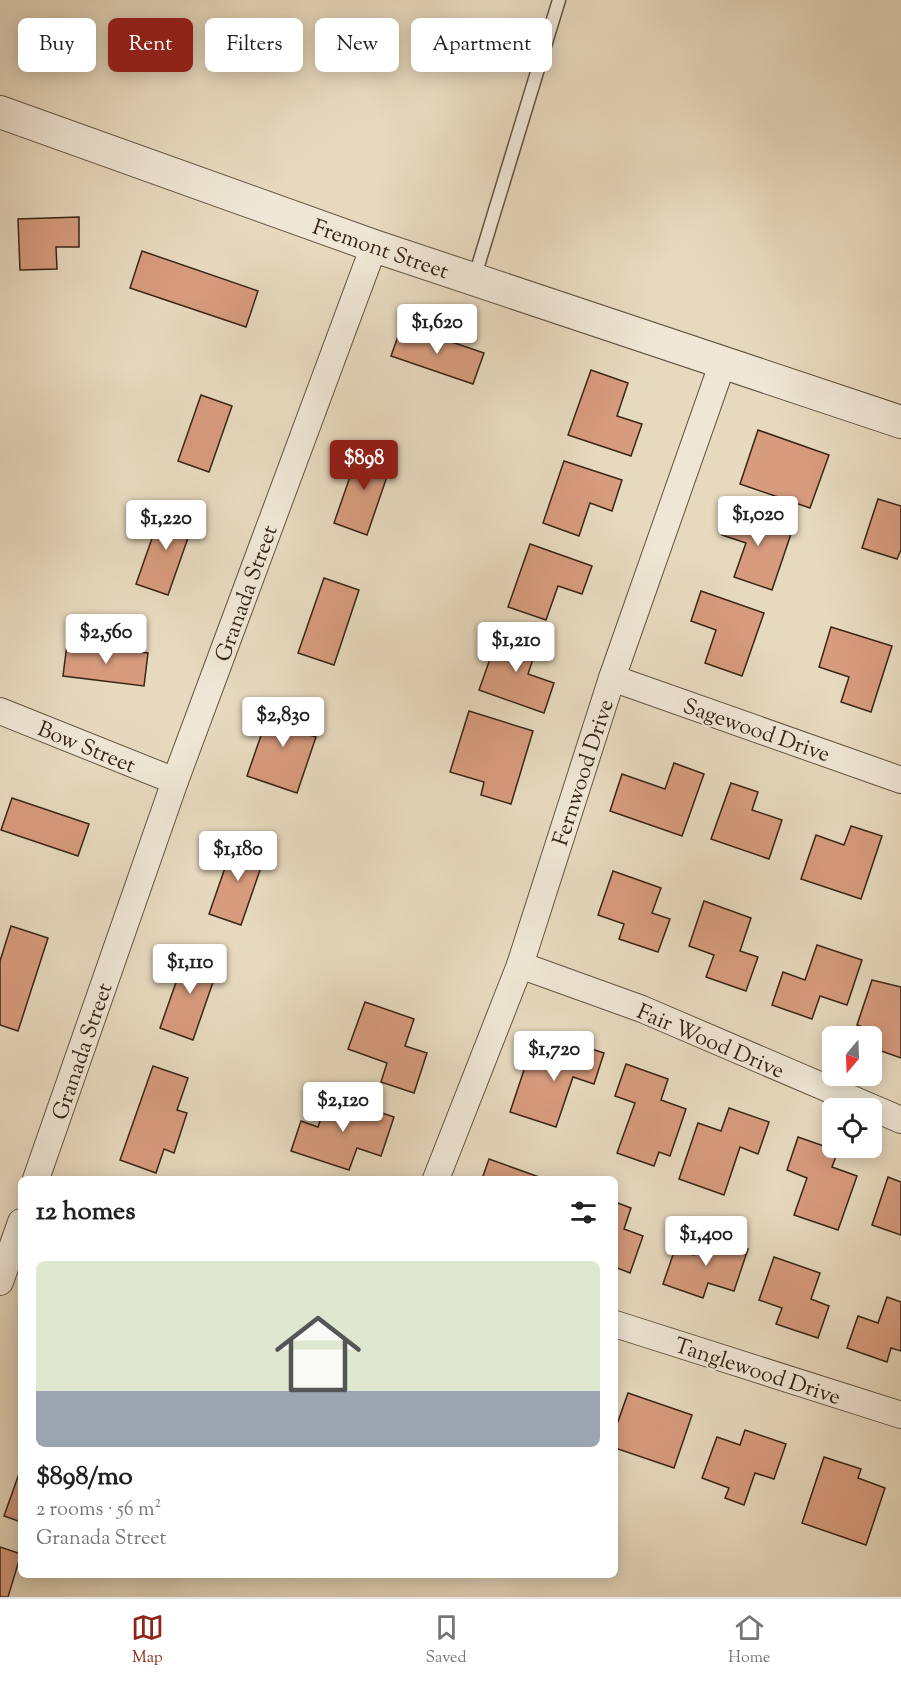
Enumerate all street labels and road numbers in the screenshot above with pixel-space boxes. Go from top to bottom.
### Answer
street label: Fremont Street [308,213,453,289]
street label: Granada Street [208,521,288,667]
street label: Sagewood Drive [678,692,834,772]
street label: Fernwood Drive [546,695,624,850]
street label: Bow Street [32,715,140,783]
street label: Granada Street [45,979,122,1125]
street label: Fair Wood Drive [631,997,789,1088]
street label: Tanglewood Drive [670,1331,844,1415]

